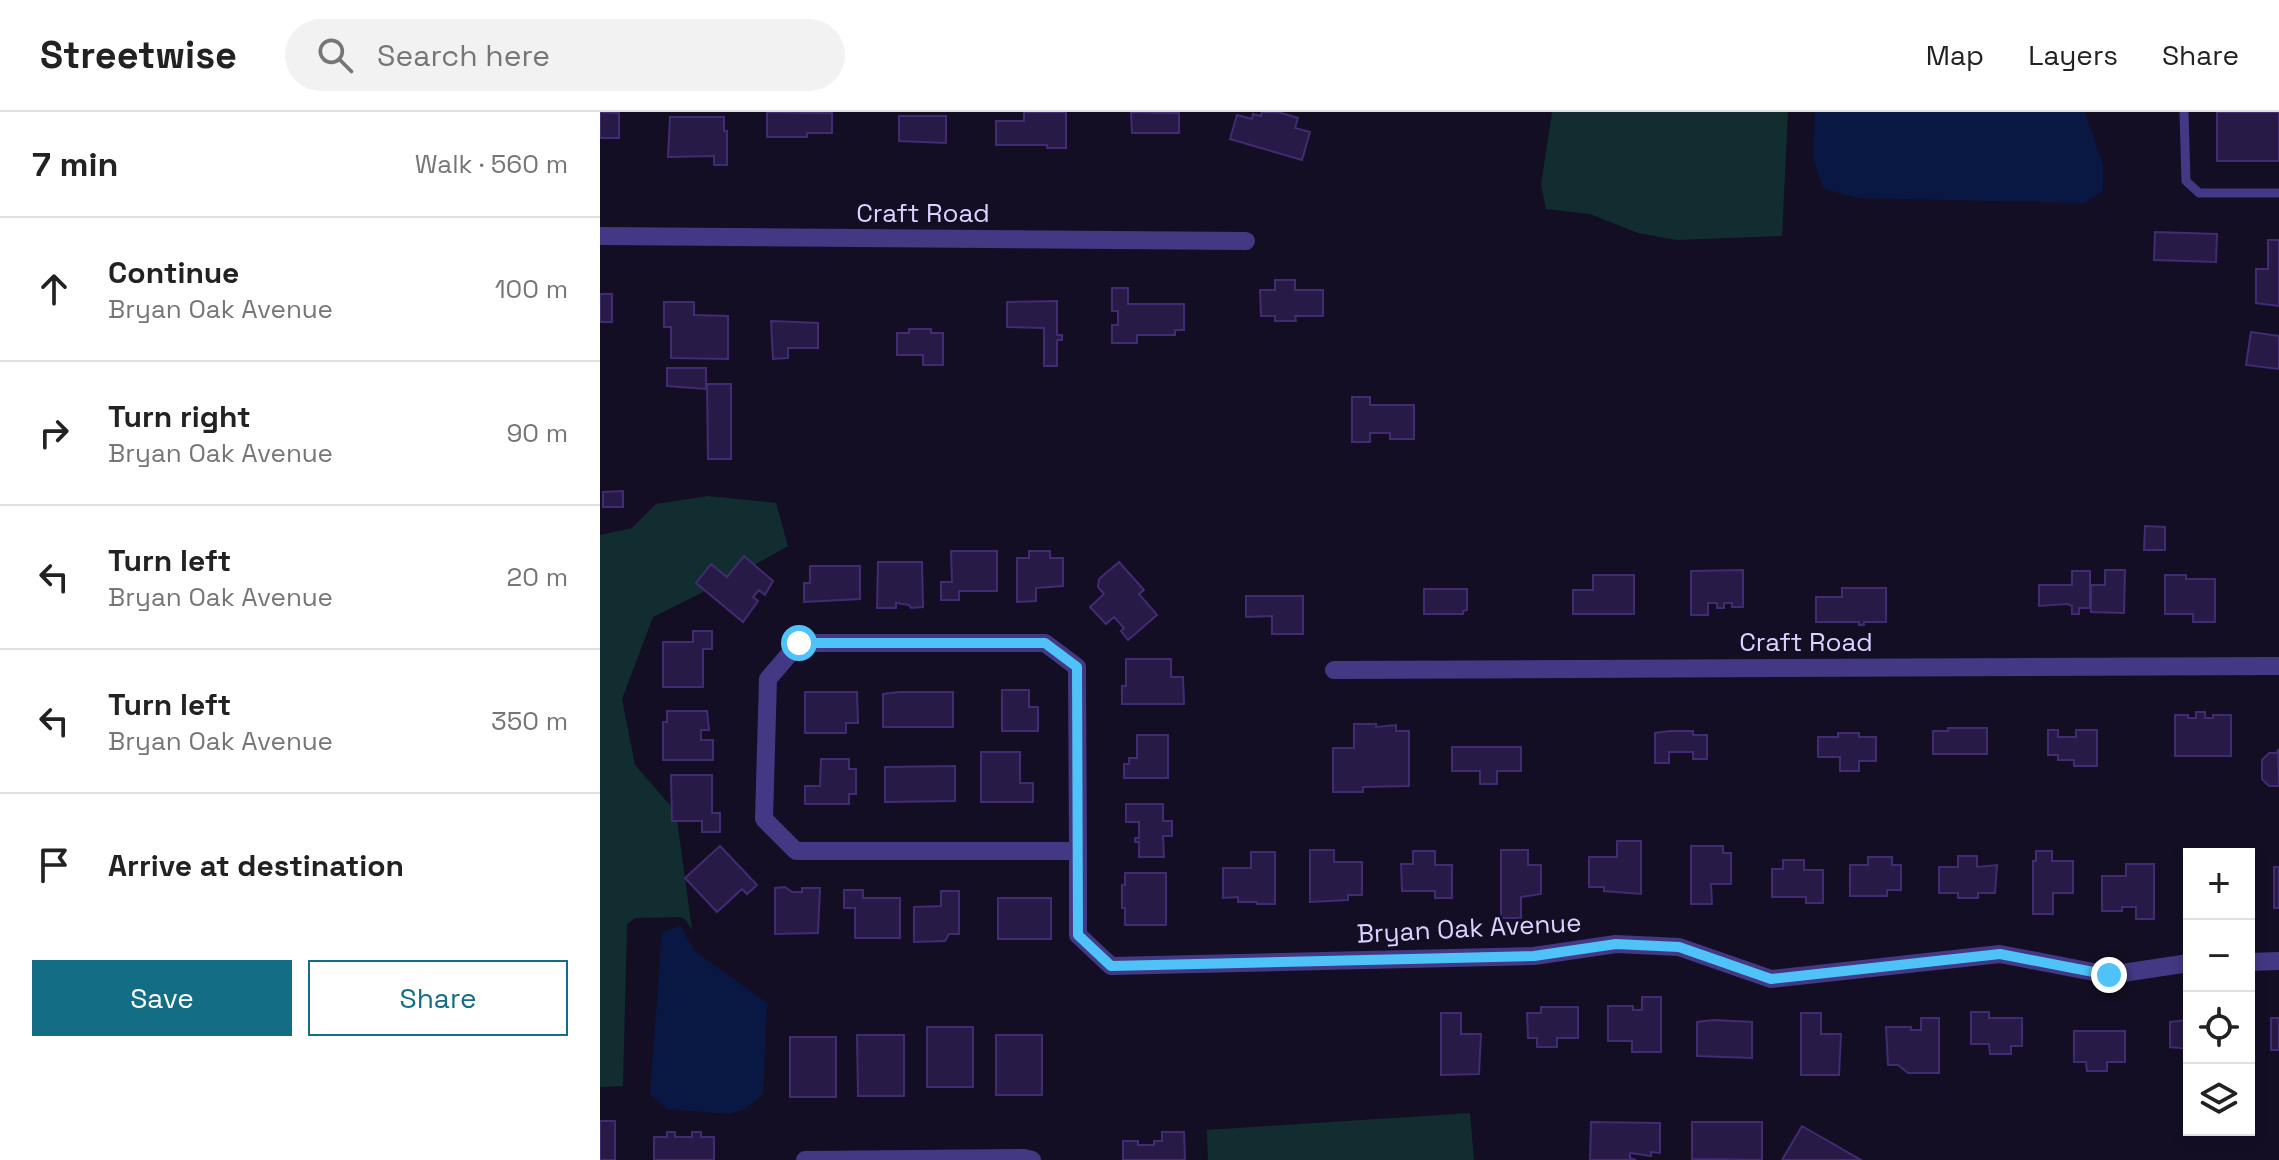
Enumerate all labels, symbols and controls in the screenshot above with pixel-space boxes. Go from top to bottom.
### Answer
search box [285,19,845,91]
text: Streetwise [40,31,237,79]
icon: search [313,33,357,77]
text: Search here [377,36,550,75]
text: Map [1926,37,1984,73]
text: Layers [2028,37,2118,73]
text: Share [2162,37,2239,73]
text: 7 min [32,143,119,186]
text: Walk · 560 m [415,147,568,181]
street label: Craft Road [856,196,990,230]
text: Continue [108,253,239,292]
icon: ahead [32,267,76,311]
text: 100 m [495,272,568,306]
text: Bryan Oak Avenue [108,292,333,326]
text: Turn right [108,397,251,436]
icon: right [32,411,76,455]
text: 90 m [506,416,568,450]
text: Bryan Oak Avenue [108,436,333,470]
text: Turn left [108,541,231,580]
icon: left [32,555,76,599]
text: 20 m [507,560,568,594]
text: Bryan Oak Avenue [108,580,333,614]
route start [781,625,817,661]
street label: Craft Road [1739,625,1873,659]
text: Turn left [108,685,231,724]
icon: left [32,699,76,743]
text: 350 m [491,704,568,738]
text: Bryan Oak Avenue [108,724,333,758]
icon: arrive [32,843,76,887]
text: Arrive at destination [108,846,404,885]
map controls [2183,848,2255,1136]
button: + [2183,848,2255,920]
street label: Bryan Oak Avenue [1356,905,1582,951]
button: − [2183,920,2255,992]
route end [2091,957,2127,993]
button: Save [32,960,292,1036]
button: Share [308,960,568,1036]
button: locate [2183,992,2255,1064]
button: layers [2183,1064,2255,1136]

